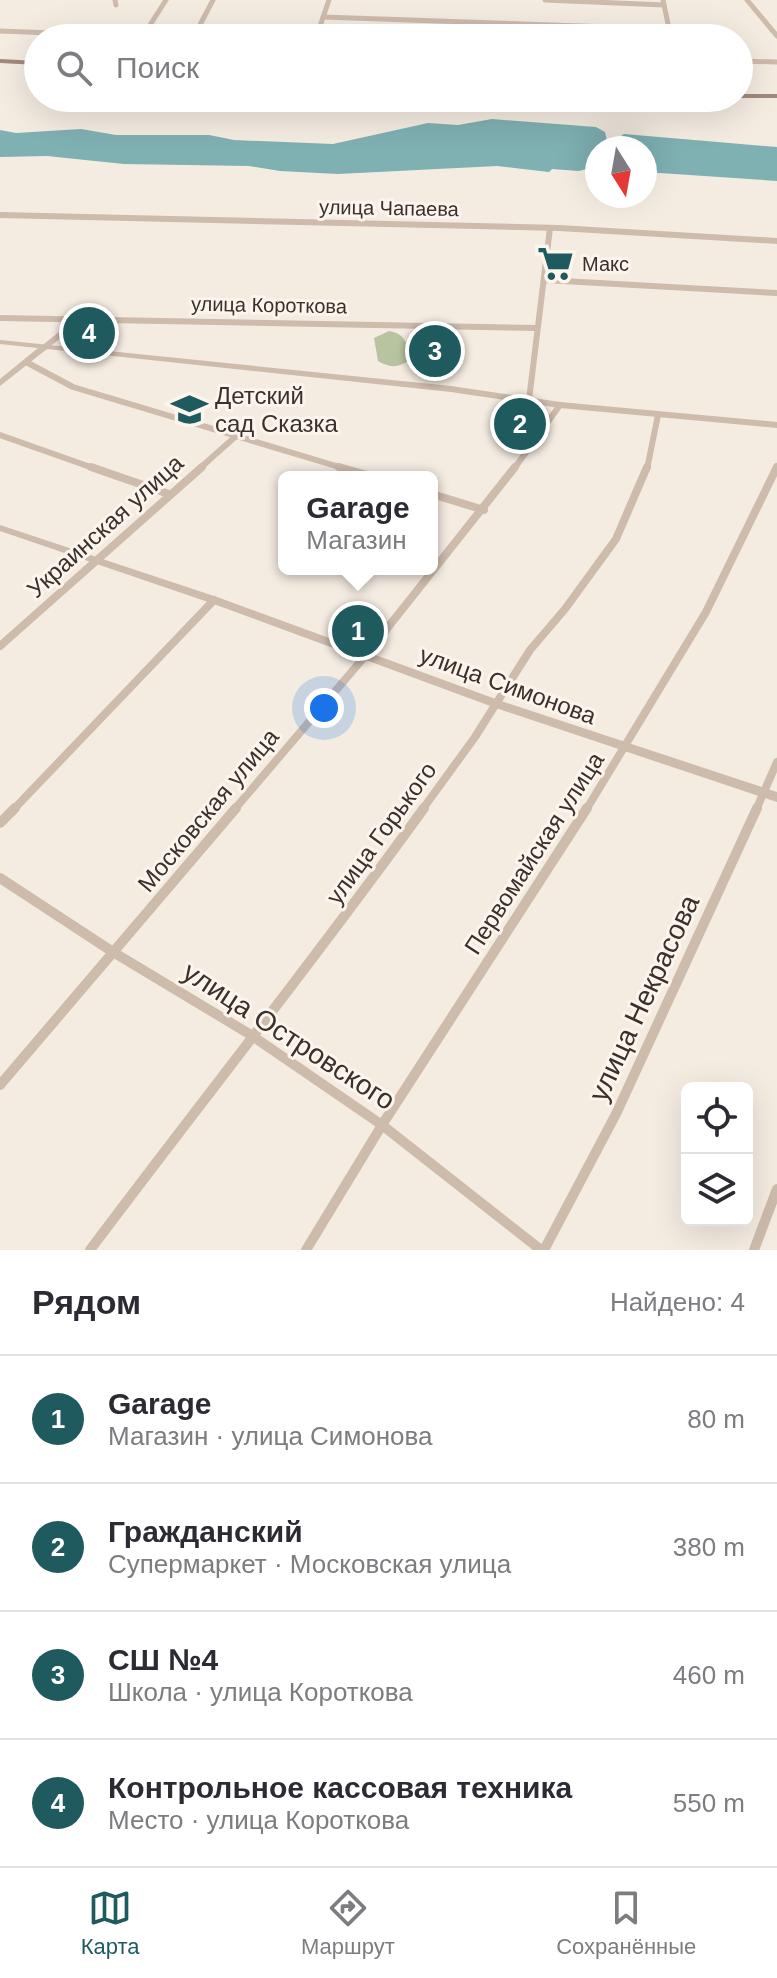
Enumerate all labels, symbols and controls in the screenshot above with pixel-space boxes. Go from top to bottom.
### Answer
search box [24,24,753,112]
icon: search [52,46,96,90]
text: Поиск [116,51,199,84]
north arrow [585,136,657,208]
street label: улица Чапаева [319,196,460,220]
supermarket icon: Макс [537,245,575,283]
place label: Макс [582,253,629,275]
street label: улица Короткова [191,293,348,317]
pin: 4 [63,303,115,363]
pin: 3 [409,321,461,381]
place label: Детский сад Сказка [215,382,338,437]
school or university icon: Детский сад Сказка [170,390,208,428]
pin: 2 [494,394,546,454]
street label: Украинская улица [22,449,189,603]
popup [278,471,438,575]
text: Garage [306,491,410,524]
text: Магазин [306,525,407,555]
pin: 1 [332,601,384,661]
street label: улица Симонова [416,641,600,730]
your location [304,688,344,728]
street label: Московская улица [132,723,284,897]
street label: Первомайская улица [459,747,610,959]
street label: улица Горького [320,757,442,909]
street label: улица Некрасова [583,890,706,1106]
street label: улица Островского [177,956,401,1116]
map controls [681,1082,753,1226]
button: locate [681,1082,753,1154]
button: layers [681,1154,753,1226]
text: Рядом [32,1283,141,1321]
text: Найдено: 4 [610,1287,745,1317]
text: Garage [108,1387,211,1420]
text: 1 [51,1404,65,1434]
text: 80 m [687,1404,745,1434]
text: Магазин · улица Симонова [108,1421,433,1451]
text: Гражданский [108,1515,303,1548]
text: 2 [51,1532,65,1562]
text: 380 m [673,1532,745,1562]
text: Супермаркет · Московская улица [108,1549,511,1579]
text: СШ №4 [108,1643,218,1676]
text: 3 [51,1660,65,1690]
text: 460 m [673,1660,745,1690]
text: Школа · улица Короткова [108,1677,413,1707]
text: Контрольное кассовая техника [108,1771,572,1804]
text: 4 [51,1788,65,1818]
text: 550 m [673,1788,745,1818]
text: Место · улица Короткова [108,1805,409,1835]
tab: Карта [81,1886,140,1960]
tab: Маршрут [301,1886,395,1960]
tab: Сохранённые [556,1886,696,1960]

